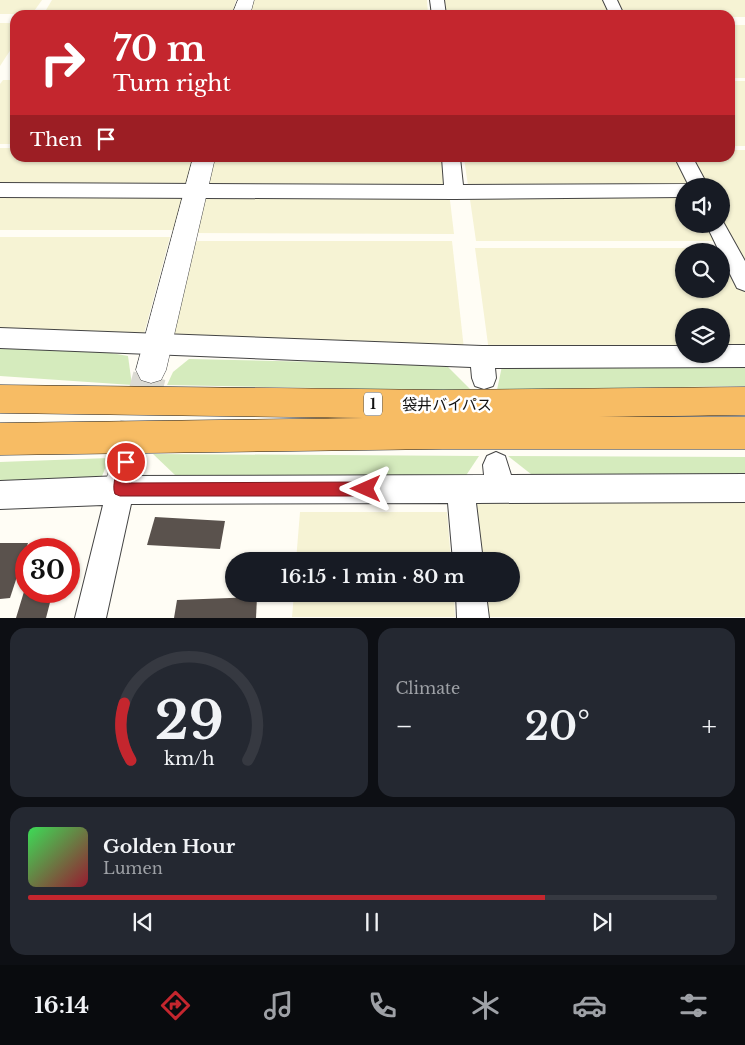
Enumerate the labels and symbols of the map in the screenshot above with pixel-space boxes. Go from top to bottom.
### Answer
road number: 1 [364,392,382,416]
street label: 袋井バイパス [402,395,492,414]
pin [105,441,147,483]
position arrow [339,462,391,514]
speed limit sign: 30 [15,538,80,603]

